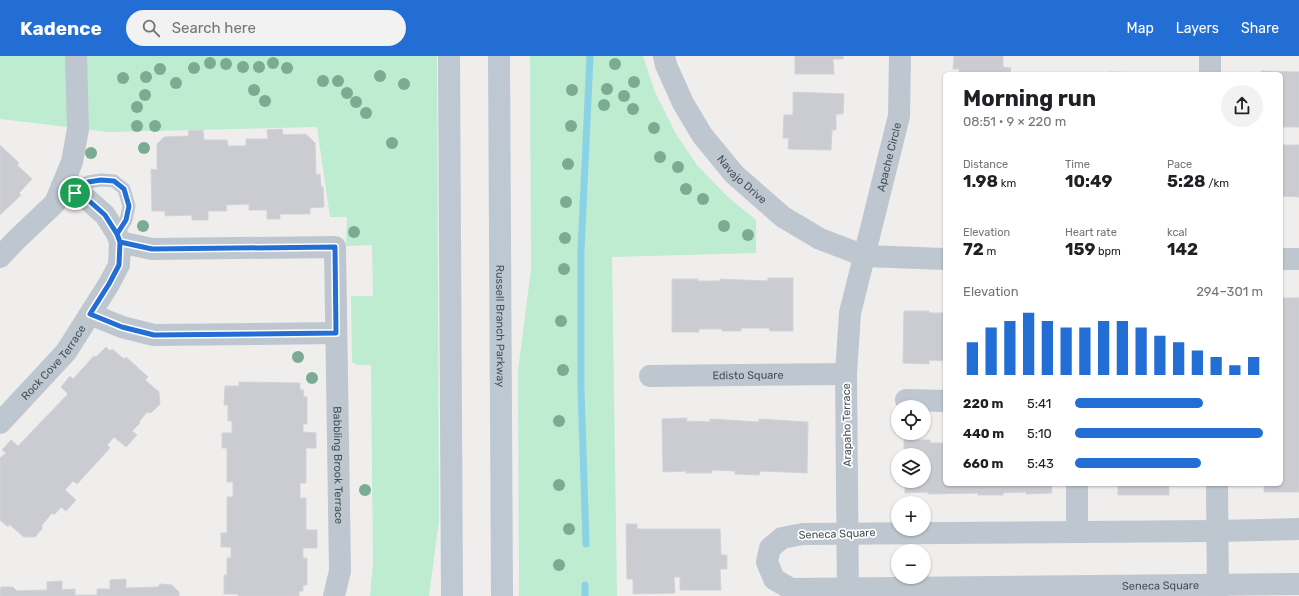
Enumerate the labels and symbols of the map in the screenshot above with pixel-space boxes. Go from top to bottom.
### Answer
street label: Apache Circle [874,121,904,193]
street label: Navajo Drive [715,152,769,206]
pin [58,176,92,210]
street label: Russell Branch Parkway [494,265,507,387]
street label: Rock Cove Terrace [18,322,88,402]
street label: Edisto Square [712,368,784,382]
street label: Arapaho Terrace [840,383,854,467]
street label: Babbling Brook Terrace [331,406,346,524]
street label: Seneca Square [798,526,876,542]
street label: Seneca Square [1122,578,1199,592]

